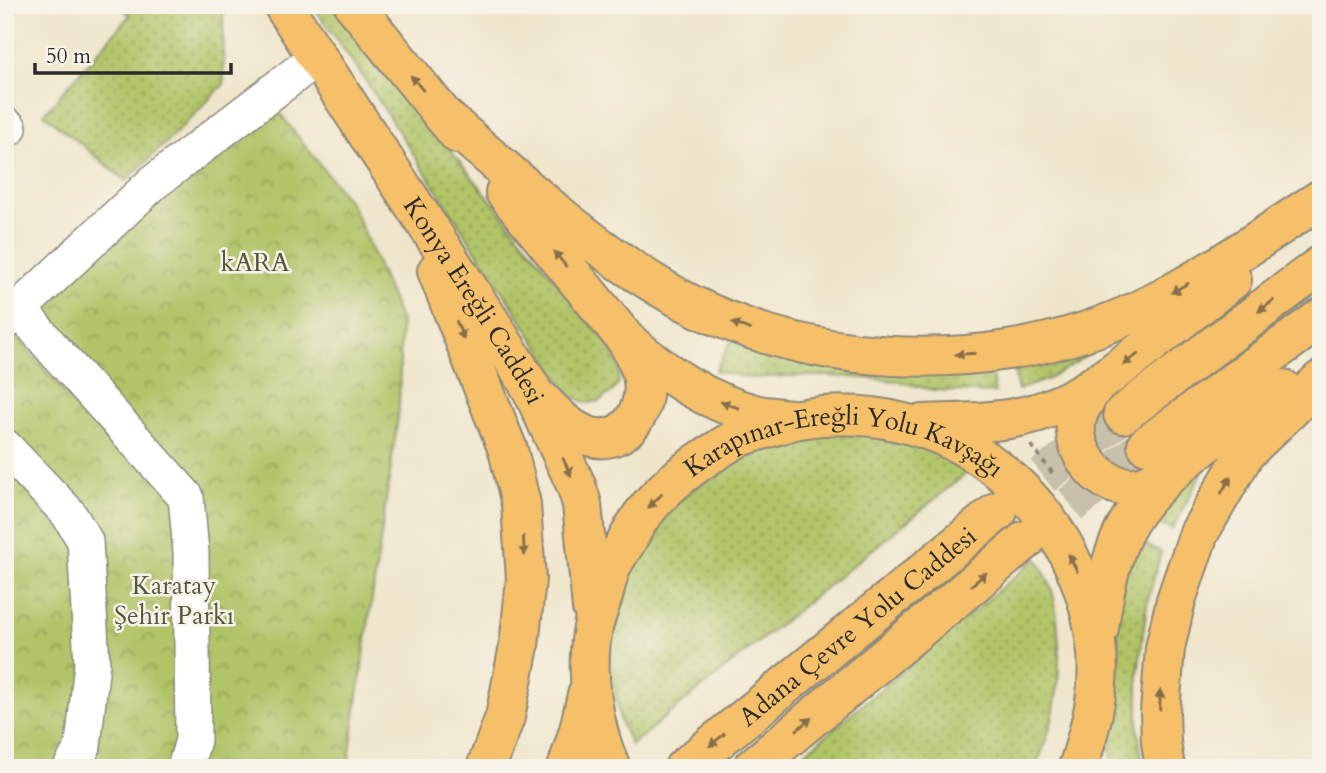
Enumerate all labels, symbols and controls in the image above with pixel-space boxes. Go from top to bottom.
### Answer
scale bar [35,32,231,76]
text: 50 m [46,42,91,71]
one-way arrow [409,74,424,92]
street label: Konya Ereğli Caddesi [395,190,553,409]
park label: kARA [221,245,290,280]
one-way arrow [553,251,568,269]
one-way arrow [1171,281,1190,294]
one-way arrow [1257,299,1275,313]
one-way arrow [454,319,465,340]
one-way arrow [730,320,751,331]
one-way arrow [954,349,976,360]
one-way arrow [1122,352,1140,366]
text: Karapınar-Ereğli Yolu Kavşağı [676,398,1011,485]
one-way arrow [719,399,740,410]
one-way arrow [562,457,573,477]
street label: Karapınar-Ereğli Yolu Kavşağı [674,463,1014,495]
one-way arrow [1220,475,1232,495]
one-way arrow [646,493,663,510]
street label: Adana Çevre Yolu Caddesi [731,518,984,734]
one-way arrow [519,536,530,558]
one-way arrow [1068,553,1079,573]
park label: Karatay Şehir Parkı [114,568,234,633]
one-way arrow [971,572,988,587]
one-way arrow [1155,689,1166,711]
one-way arrow [796,717,813,732]
one-way arrow [709,733,727,748]

